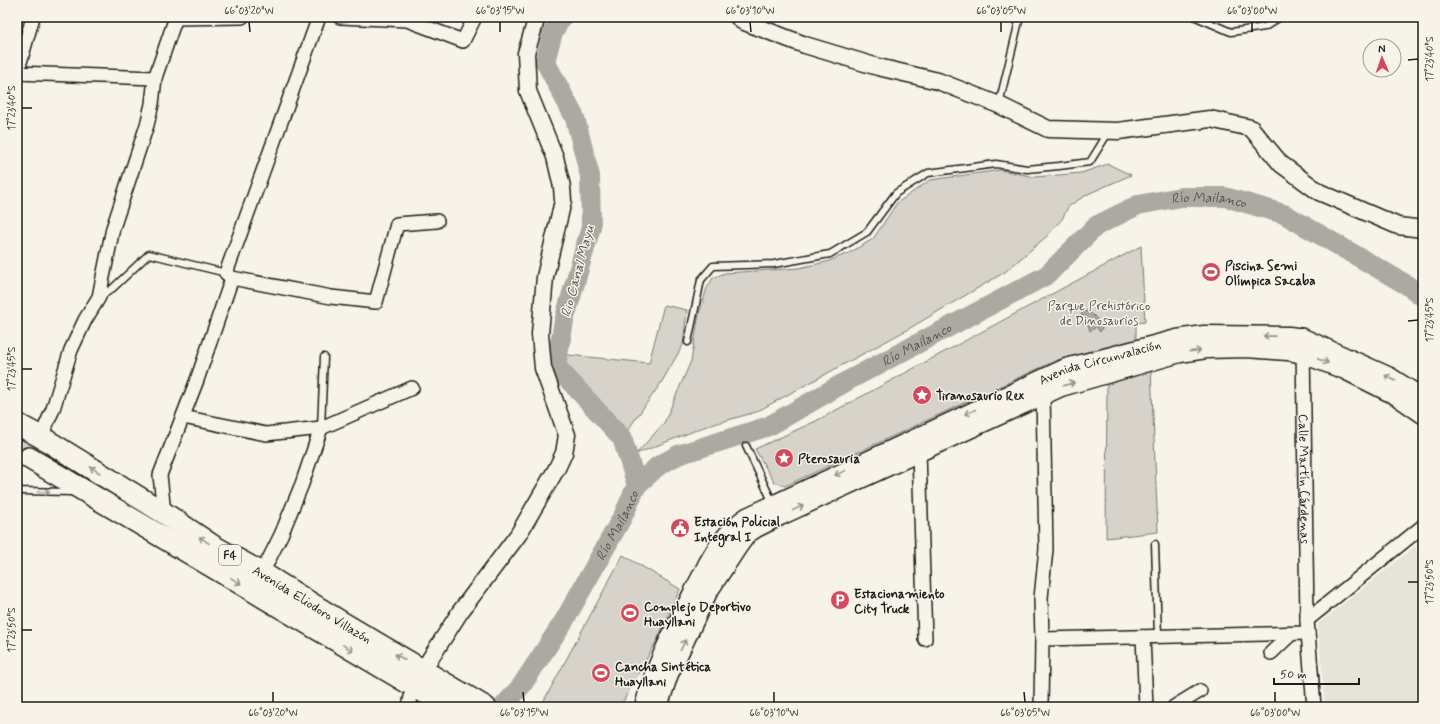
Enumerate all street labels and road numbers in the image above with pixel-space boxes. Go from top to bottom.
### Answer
street label: Avenida Circunvalación [1037,337,1163,389]
street label: Calle Martín Cárdenas [1294,414,1313,544]
road number: F4 [219,545,241,565]
street label: Avenida Eliodoro Villazón [249,562,374,648]

